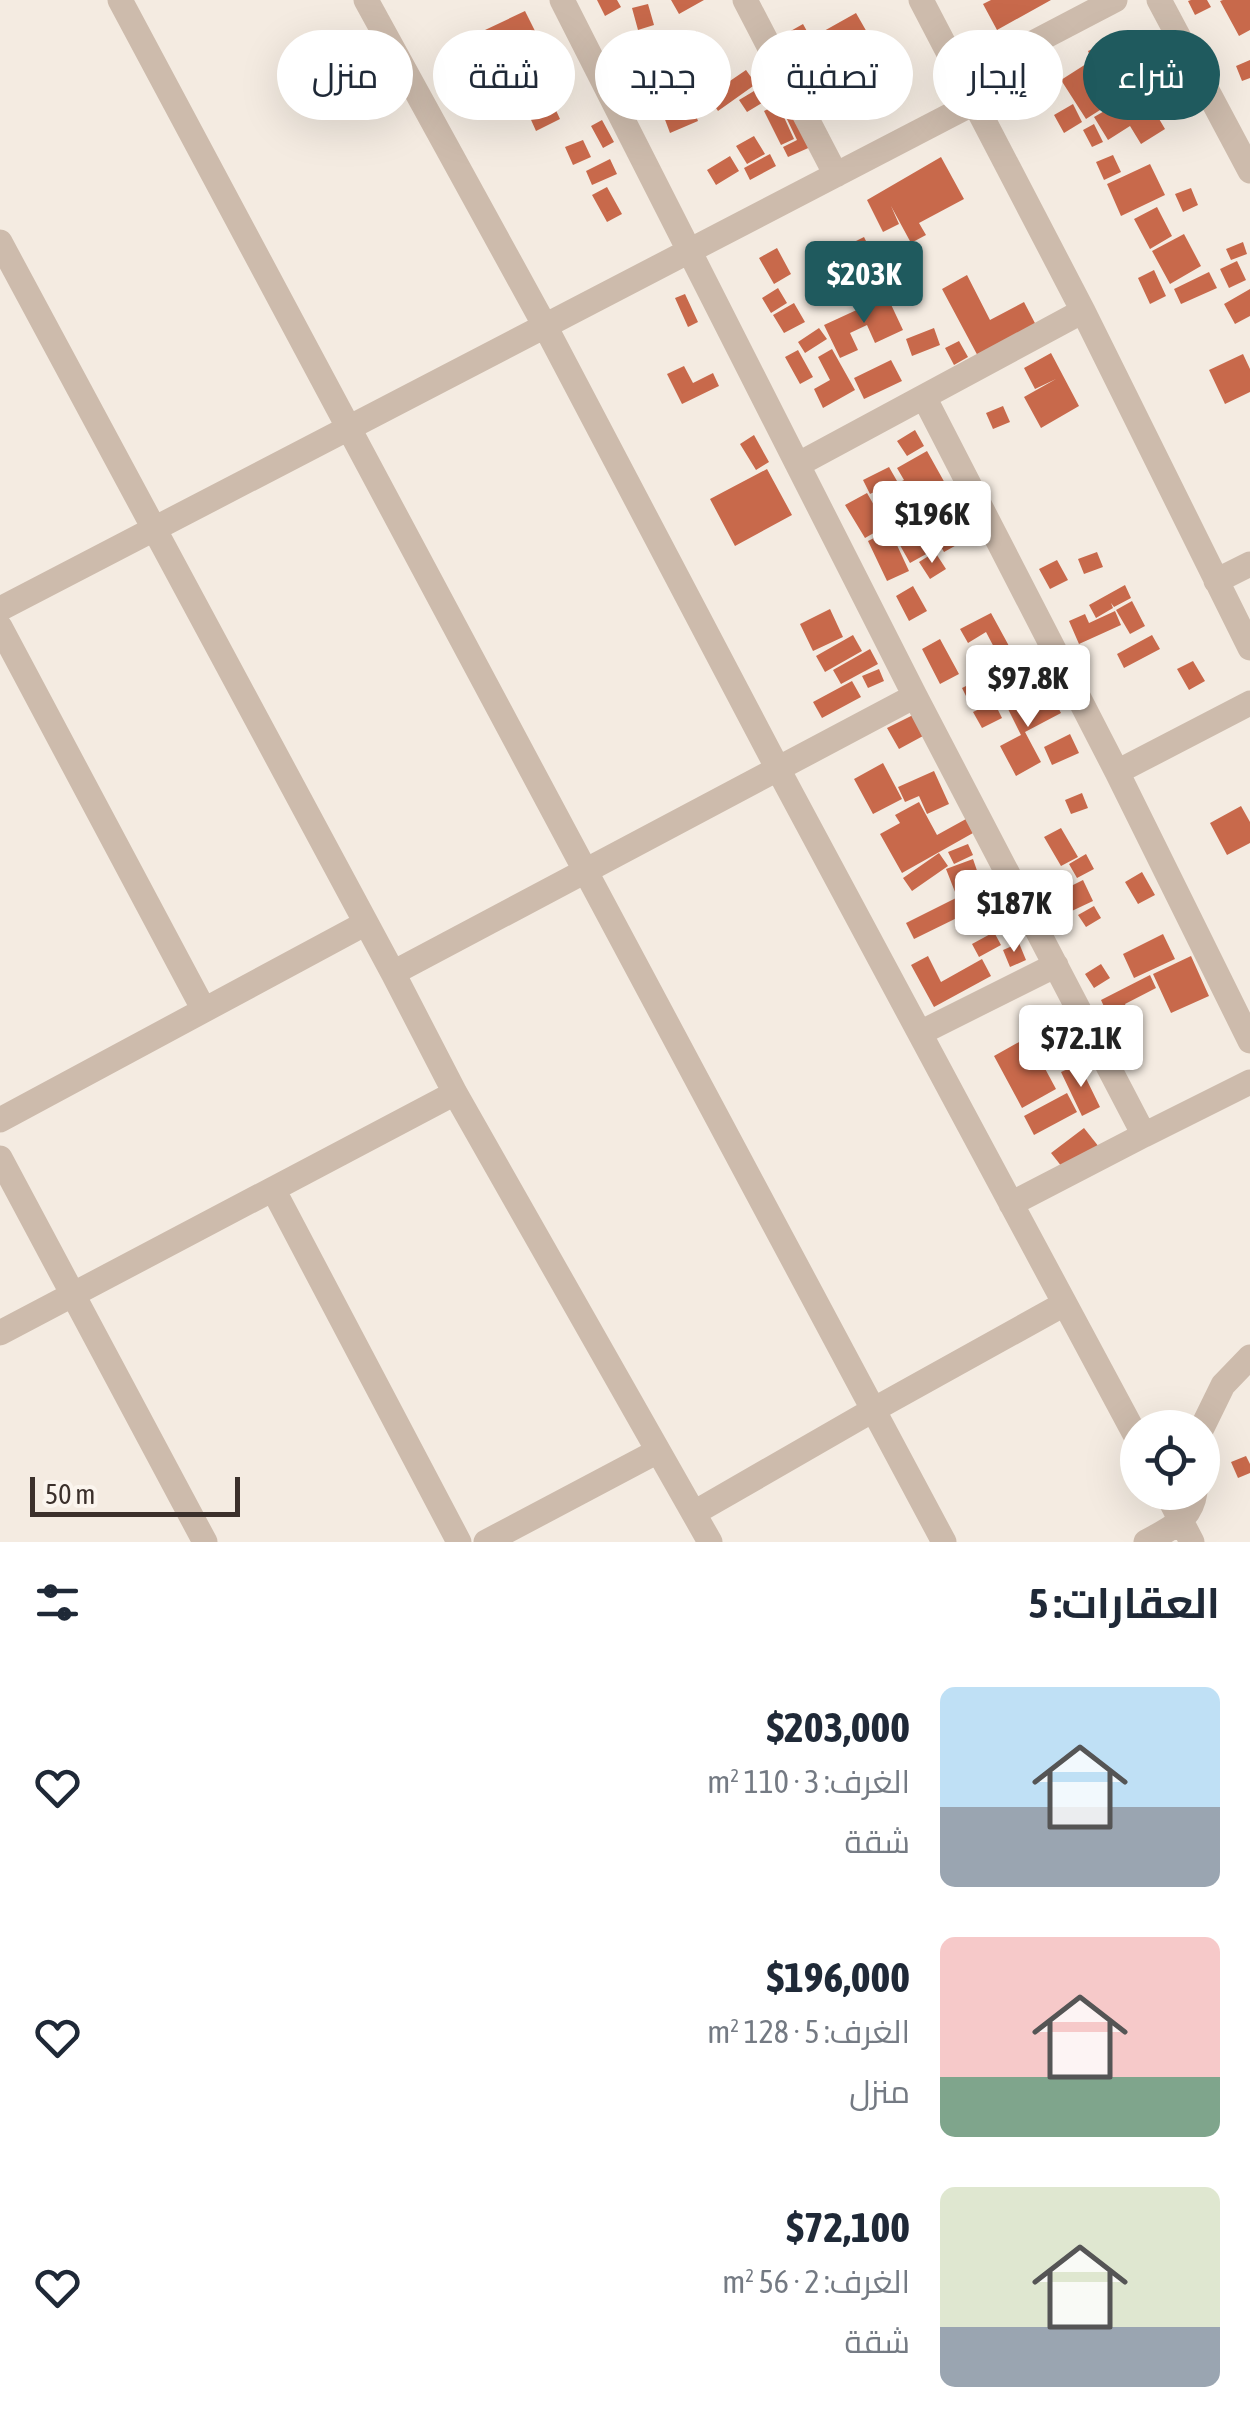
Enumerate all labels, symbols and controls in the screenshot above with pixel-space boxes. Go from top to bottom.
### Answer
chip: منزل [277,30,413,120]
chip: شقة [433,30,575,120]
chip: جديد [595,30,731,120]
chip: تصفية [751,30,913,120]
chip: إيجار [933,30,1063,120]
chip: شراء [1083,30,1220,120]
pin: $203K [794,241,934,326]
text: $203K [827,255,901,292]
pin: $196K [862,481,1002,566]
text: $196K [895,495,969,532]
pin: $97.8K [947,645,1109,730]
text: $97.8K [988,659,1068,696]
pin: $187K [944,870,1084,955]
text: $187K [977,884,1051,921]
pin: $72.1K [1000,1005,1162,1090]
text: $72.1K [1041,1019,1121,1056]
map controls [1120,1410,1220,1510]
button: locate [1120,1410,1220,1510]
scale bar [30,1472,240,1516]
text: 50 m [45,1478,95,1510]
icon: filters [30,1575,85,1630]
text: العقارات: 5 [1029,1579,1220,1627]
text: $203,000 [766,1703,910,1751]
icon: home [1020,1727,1140,1847]
icon: heart [30,1760,85,1815]
text: الغرف: 3 · 110 m² [707,1763,910,1800]
text: شقة [845,1823,910,1860]
text: $196,000 [766,1953,910,2001]
icon: home [1020,1977,1140,2097]
icon: heart [30,2010,85,2065]
text: الغرف: 5 · 128 m² [707,2013,910,2050]
text: منزل [849,2073,910,2110]
text: $72,100 [786,2203,910,2251]
icon: home [1020,2227,1140,2347]
icon: heart [30,2260,85,2315]
text: الغرف: 2 · 56 m² [722,2263,910,2300]
text: شقة [845,2323,910,2360]

